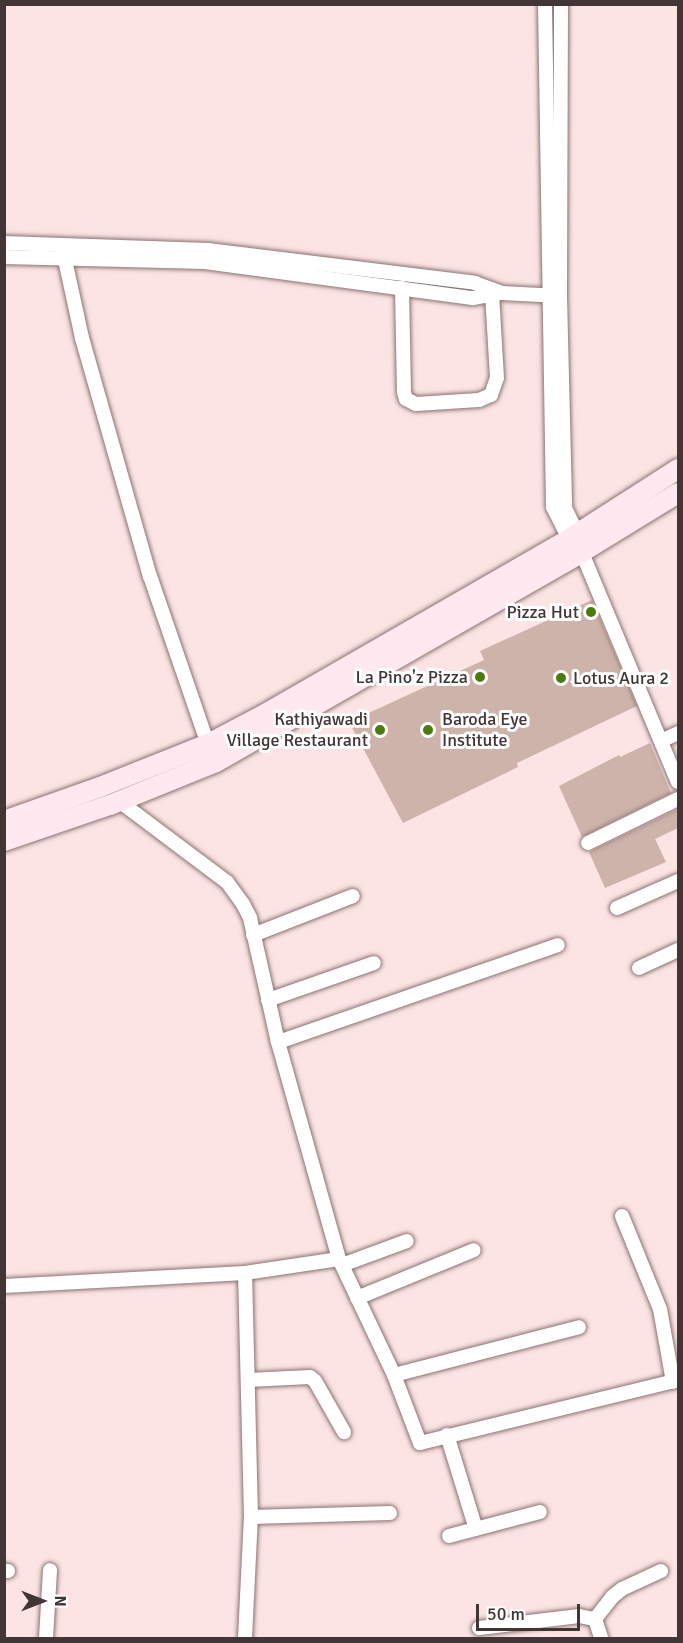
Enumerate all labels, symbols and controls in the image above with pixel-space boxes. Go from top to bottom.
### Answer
place label: Pizza Hut [506,601,579,623]
marker: Pizza Hut [584,605,598,619]
place label: La Pino'z Pizza [355,666,468,688]
place label: Lotus Aura 2 [573,667,669,689]
marker: La Pino'z Pizza [473,670,487,684]
marker: Lotus Aura 2 [554,671,568,685]
place label: Kathiyawadi Village Restaurant [226,709,368,752]
place label: Baroda Eye Institute [442,709,527,752]
marker: Baroda Eye Institute [419,721,437,739]
marker: Kathiyawadi Village Restaurant [373,723,387,737]
north arrow [12,1571,72,1631]
scale bar [479,1592,582,1630]
text: N [50,1595,70,1607]
text: 50 m [487,1603,525,1625]

